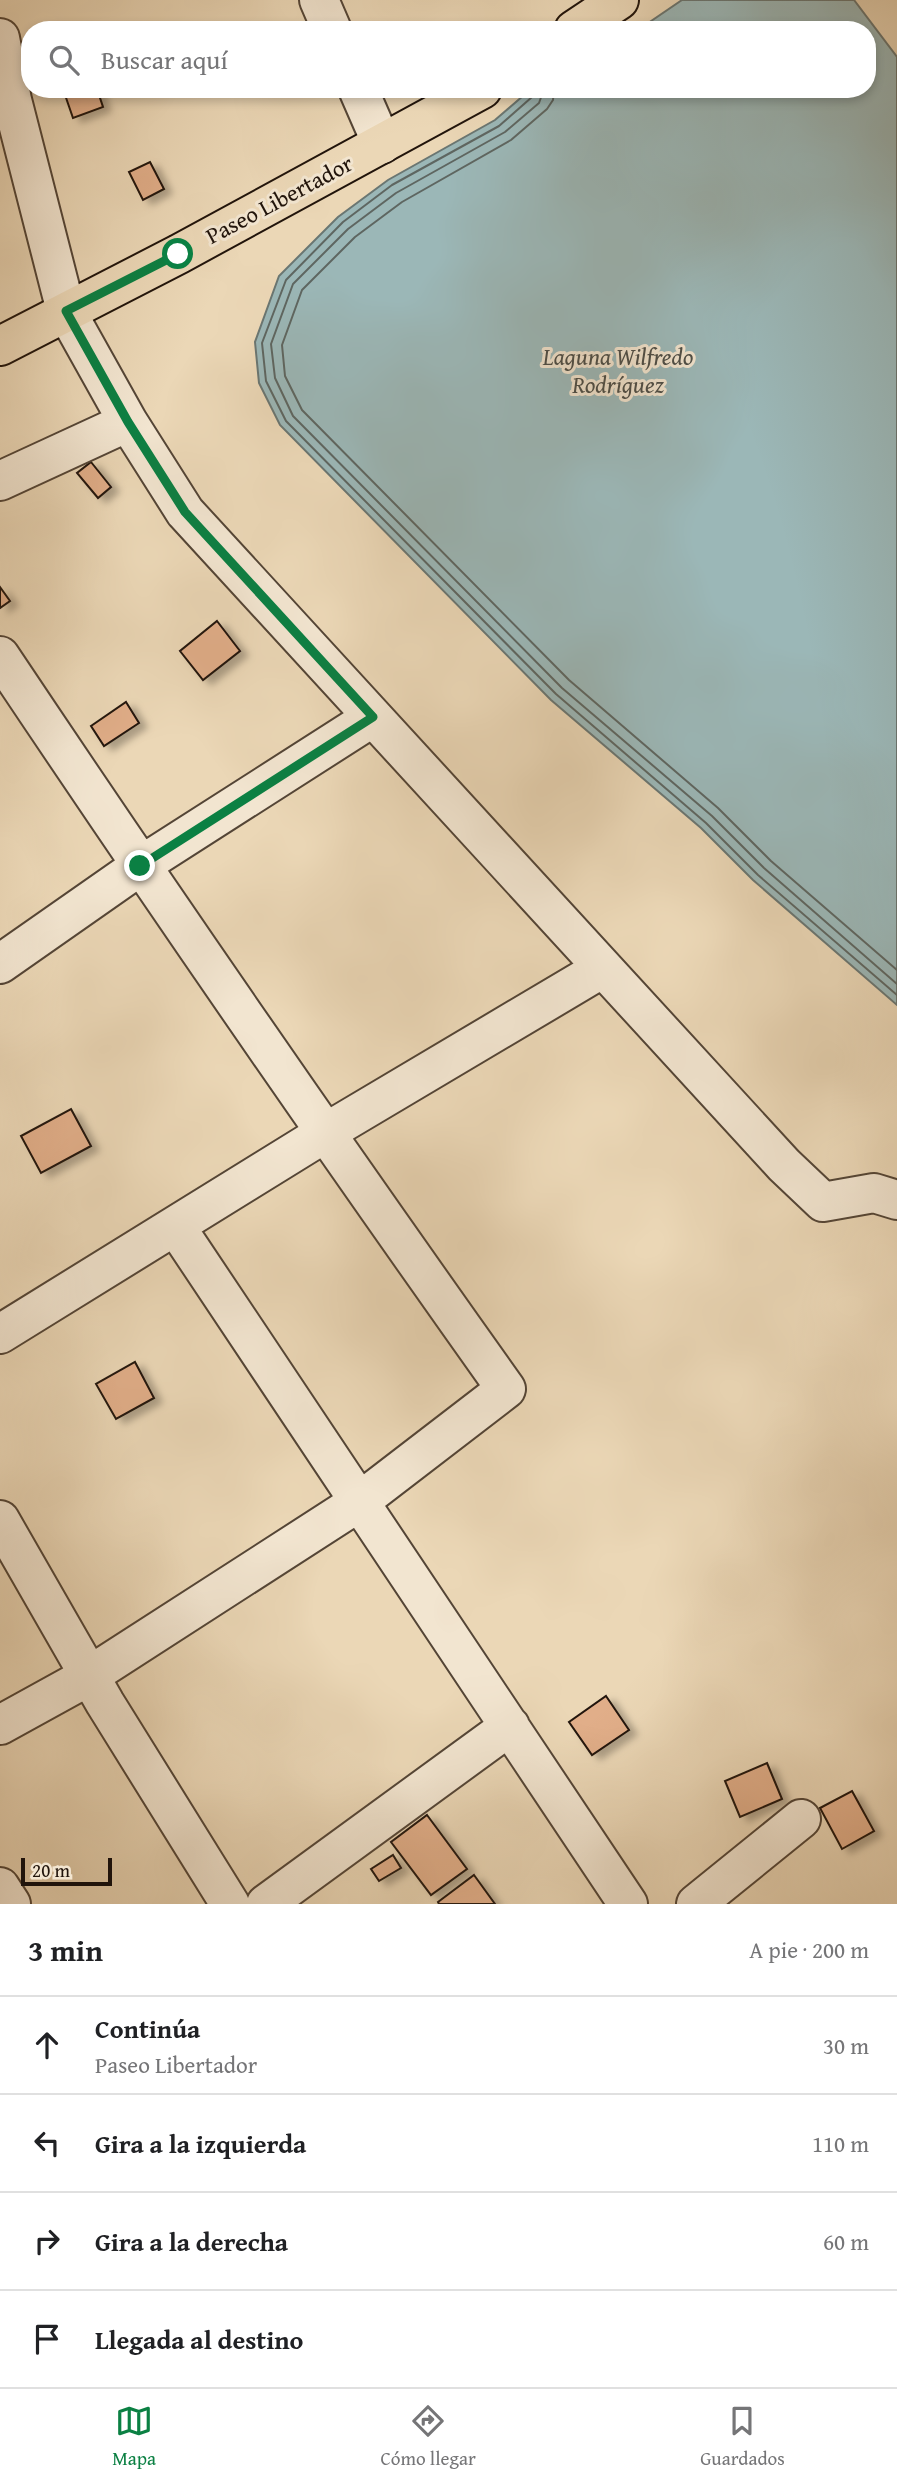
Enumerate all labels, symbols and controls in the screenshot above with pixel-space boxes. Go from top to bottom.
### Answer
search box [21,21,876,98]
text: Buscar aquí [101,40,228,79]
icon: search [45,41,83,79]
street label: Paseo Libertador [200,146,359,252]
route start [162,238,193,269]
water label: Laguna Wilfredo Rodríguez [542,339,693,402]
route end [124,850,155,881]
scale bar [21,1855,112,1887]
text: 20 m [32,1856,70,1884]
text: 3 min [28,1928,103,1972]
text: A pie · 200 m [749,1933,869,1966]
text: Continúa [95,2009,200,2048]
icon: ahead [28,2026,66,2064]
text: 30 m [823,2029,869,2062]
text: Paseo Libertador [95,2048,257,2081]
icon: left [28,2124,66,2162]
text: Gira a la izquierda [95,2124,306,2163]
text: 110 m [812,2127,869,2160]
icon: right [28,2222,66,2260]
text: Gira a la derecha [95,2222,288,2261]
text: 60 m [823,2225,869,2258]
icon: arrive [28,2320,66,2358]
text: Llegada al destino [95,2320,303,2359]
tab: Mapa [112,2402,156,2472]
tab: Cómo llegar [380,2402,476,2472]
tab: Guardados [700,2402,785,2472]

